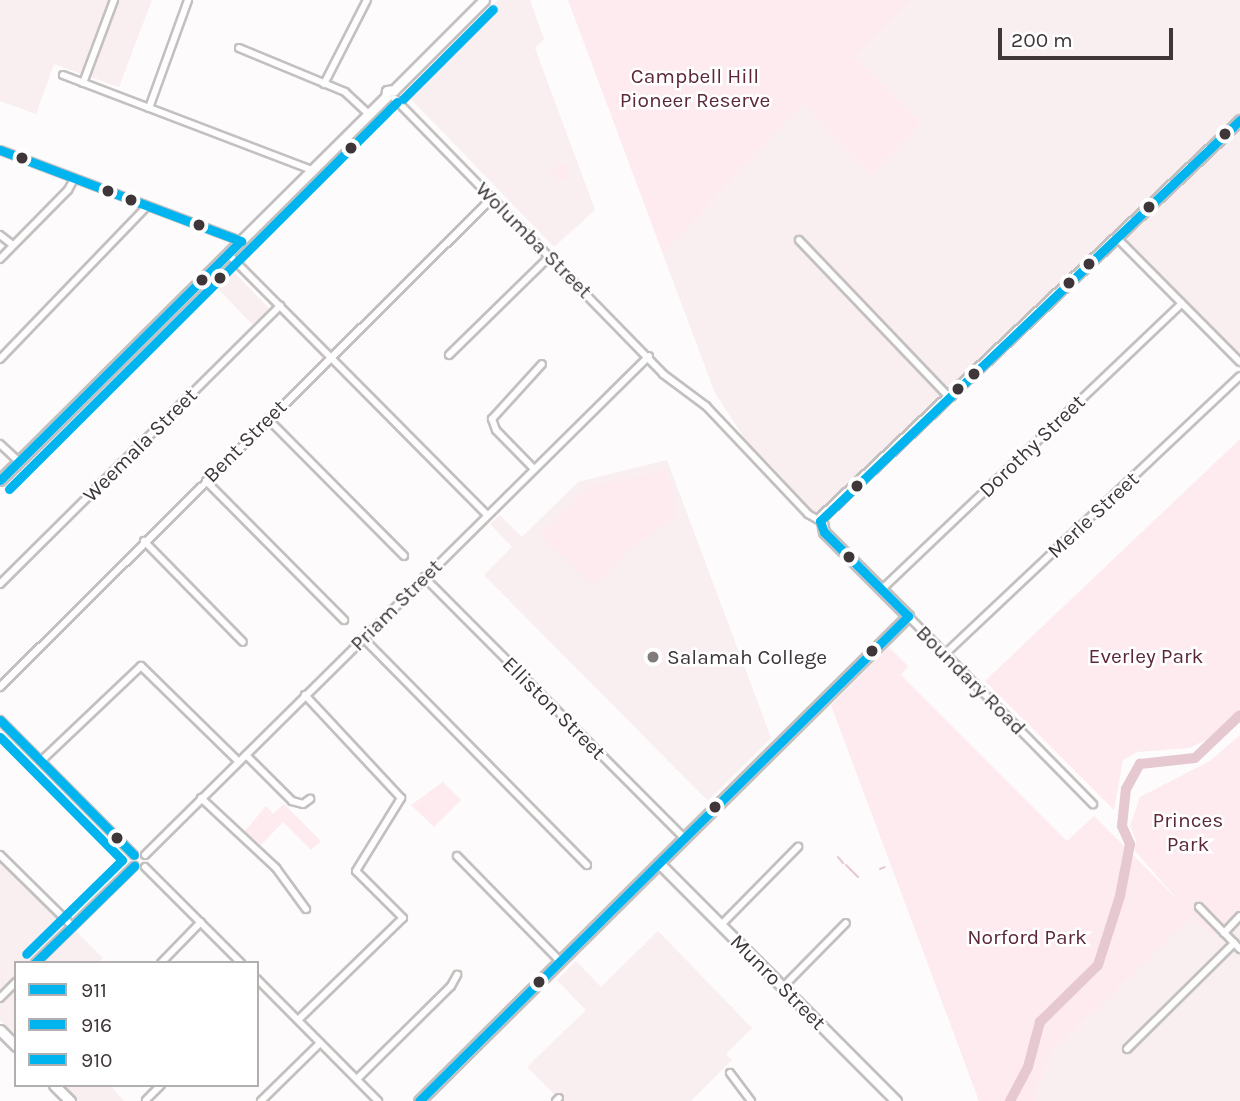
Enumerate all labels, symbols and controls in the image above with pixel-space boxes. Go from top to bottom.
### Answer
scale bar [1002,14,1177,58]
text: 200 m [1011,28,1073,52]
park label: Campbell Hill Pioneer Reserve [620,63,770,113]
unlabelled marker [1218,127,1232,141]
unlabelled marker [344,141,358,155]
unlabelled marker [15,151,29,165]
street label: Wolumba Street [470,176,598,304]
unlabelled marker [101,184,115,198]
unlabelled marker [124,193,138,207]
unlabelled marker [1142,200,1156,214]
unlabelled marker [192,218,206,232]
unlabelled marker [1082,257,1096,271]
unlabelled marker [213,271,227,285]
unlabelled marker [195,273,209,287]
unlabelled marker [1062,276,1076,290]
unlabelled marker [967,367,981,381]
unlabelled marker [951,382,965,396]
street label: Weemala Street [78,383,202,507]
street label: Dorothy Street [974,389,1090,503]
street label: Bent Street [198,394,292,488]
street label: Merle Street [1042,466,1144,564]
unlabelled marker [850,479,864,493]
unlabelled marker [842,550,856,564]
street label: Priam Street [345,554,447,656]
street label: Boundary Road [911,620,1031,740]
park label: Everley Park [1089,643,1203,669]
place label: Salamah College [667,644,827,670]
unlabelled marker [865,644,879,658]
marker: Salamah College [645,649,661,665]
street label: Elliston Street [497,651,611,765]
unlabelled marker [708,800,722,814]
park label: Princes Park [1153,807,1223,857]
unlabelled marker [110,831,124,845]
park label: Norford Park [967,924,1087,950]
street label: Munro Street [725,929,831,1035]
legend [14,961,259,1087]
unlabelled marker [532,975,546,989]
text: 911 [81,978,107,1002]
text: 916 [81,1013,112,1037]
text: 910 [81,1048,113,1072]

